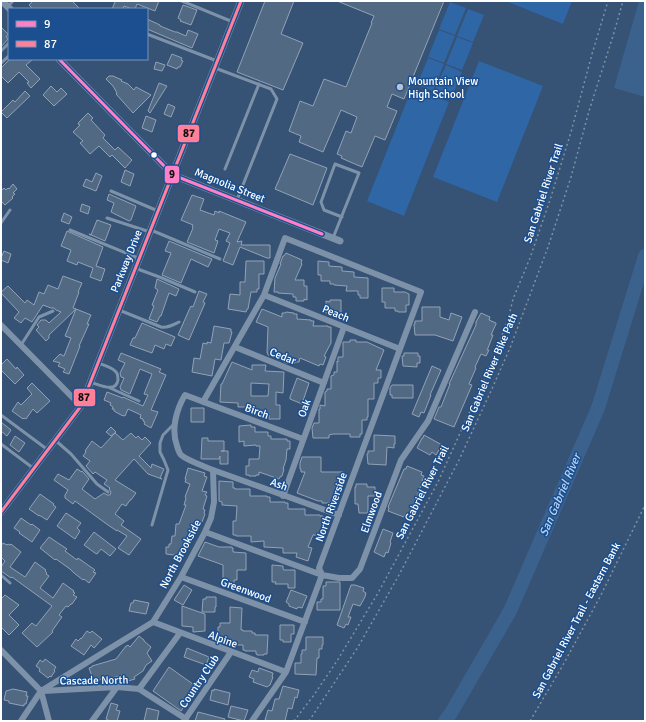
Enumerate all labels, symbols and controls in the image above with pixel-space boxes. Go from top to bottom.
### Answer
legend [8,8,148,60]
text: 9 [44,17,50,32]
text: 87 [44,37,57,52]
place label: Mountain View High School [408,75,478,101]
marker: Mountain View High School [395,82,405,92]
line badge: 87 [177,124,200,143]
text: 87 [183,127,195,140]
street label: San Gabriel River Trail [521,142,566,245]
unlabelled marker [149,150,159,160]
line badge: 9 [164,165,180,184]
street label: Magnolia Street [193,165,267,206]
text: 9 [169,168,175,181]
street label: Parkway Drive [108,228,145,294]
street label: Peach [320,302,351,325]
street label: San Gabriel River Bike Path [459,311,520,433]
street label: Cedar [268,345,298,368]
line badge: 87 [73,388,96,407]
text: 87 [78,391,90,404]
street label: Oak [295,397,314,419]
street label: Birch [243,401,271,422]
street label: San Gabriel River Trail [393,443,452,541]
water label: San Gabriel River [536,450,585,539]
street label: North Riverside [313,471,350,544]
street label: Ash [268,475,289,494]
street label: Elmwood [358,490,385,535]
street label: North Brookside [157,518,204,591]
street label: San Gabriel River Trail - Eastern Bank [530,540,623,700]
street label: Greenwood [219,575,273,606]
street label: Alpine [206,628,239,651]
street label: Country Club [177,652,222,710]
street label: Cascade North [60,673,128,688]

